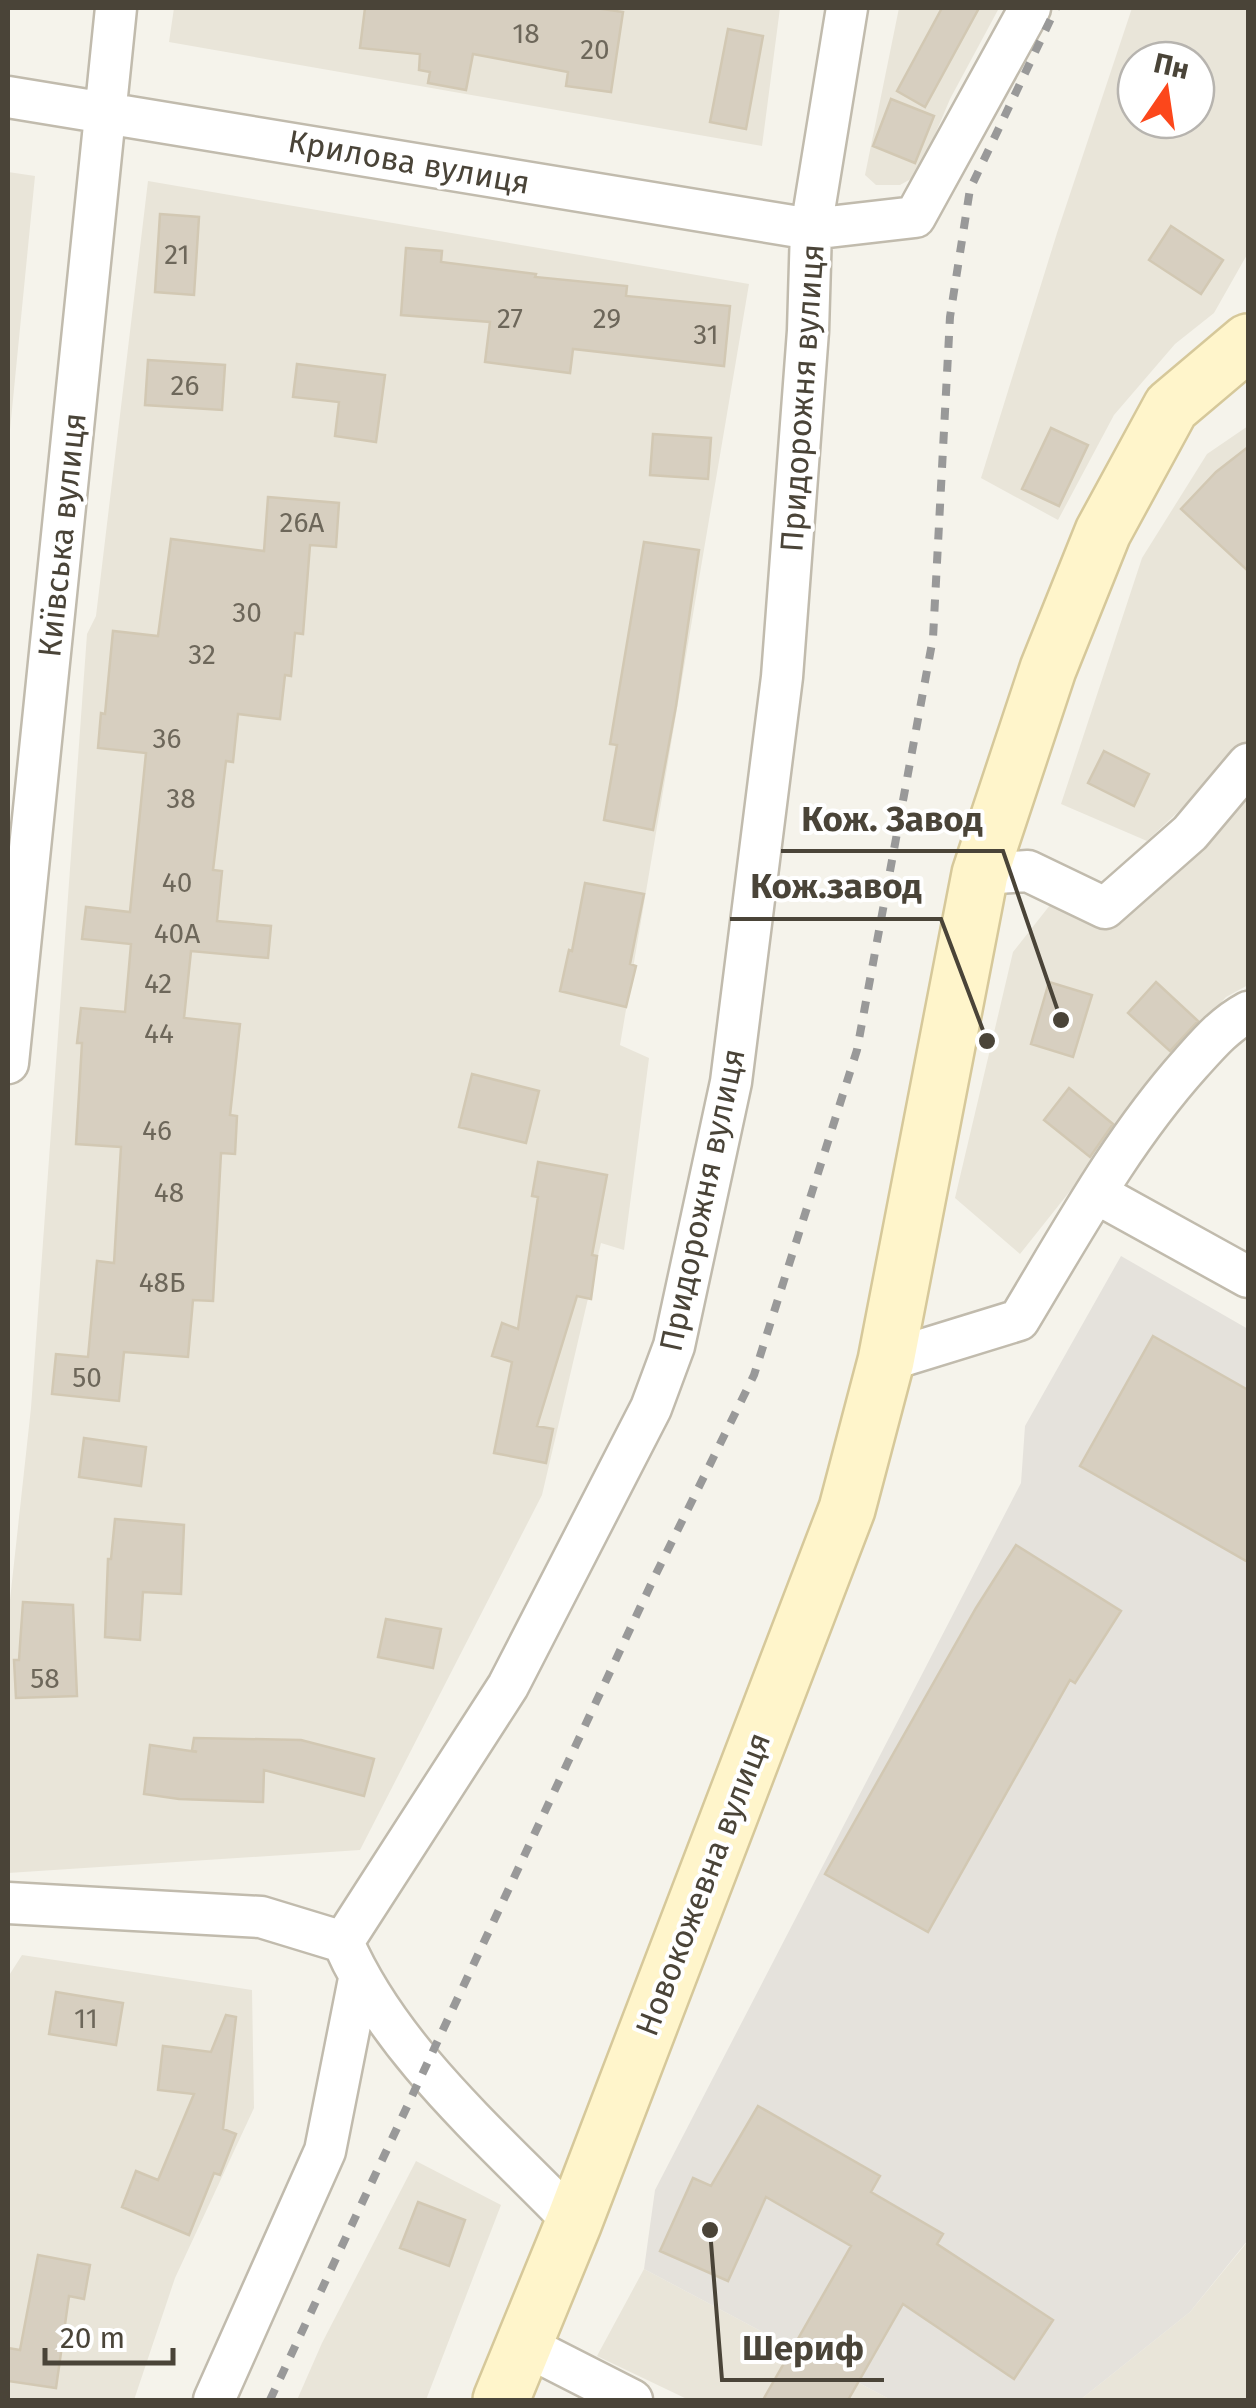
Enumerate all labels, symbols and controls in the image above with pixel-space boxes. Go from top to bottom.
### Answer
house number: 18 [512,17,540,50]
house number: 20 [580,33,610,66]
north arrow [1116,40,1216,140]
text: Пн [1151,46,1192,86]
street label: Крилова вулиця [285,122,533,202]
house number: 21 [164,238,190,271]
street label: Придорожня вулиця [772,243,832,553]
house number: 27 [497,302,523,335]
house number: 29 [593,302,621,335]
house number: 31 [693,318,719,351]
house number: 26 [171,369,199,402]
street label: Київська вулиця [30,411,94,659]
house number: 26А [280,506,324,539]
house number: 30 [232,596,262,629]
house number: 32 [188,638,216,671]
house number: 36 [153,722,181,755]
house number: 38 [166,782,196,815]
callout: Кож. Завод [781,786,1003,851]
text: Кож. Завод [801,798,983,840]
callout: Кож.завод [730,854,941,919]
text: Кож.завод [750,865,922,907]
house number: 40 [162,866,192,899]
house number: 40А [154,917,200,950]
house number: 42 [144,967,172,1000]
house number: 44 [144,1017,174,1050]
street label: Придорожня вулиця [651,1045,753,1355]
house number: 46 [142,1114,172,1147]
house number: 48 [154,1176,184,1209]
house number: 48Б [139,1266,185,1299]
house number: 50 [72,1361,102,1394]
house number: 58 [30,1662,60,1695]
street label: Новокожевна вулиця [628,1727,778,2041]
house number: 11 [74,2002,98,2035]
scale bar [45,2303,172,2365]
callout: Шериф [722,2315,884,2380]
text: 20 m [60,2320,125,2356]
text: Шериф [742,2327,864,2369]

